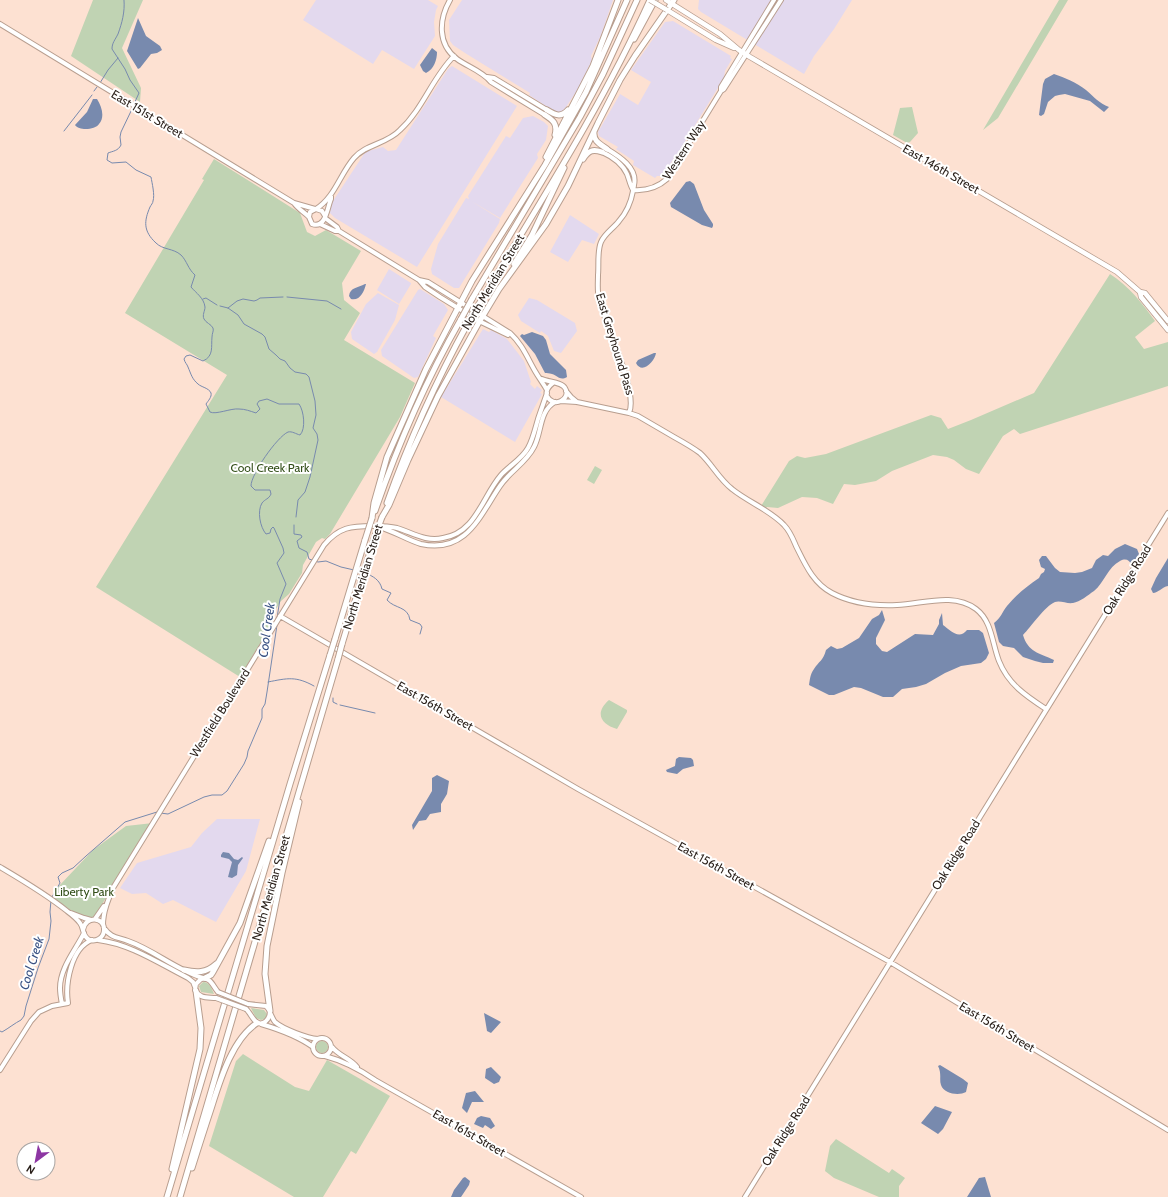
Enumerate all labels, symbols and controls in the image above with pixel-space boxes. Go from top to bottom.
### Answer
street label: East 151st Street [109,86,186,141]
street label: Western Way [659,117,708,182]
street label: East 146th Street [900,141,982,197]
street label: North Meridian Street [458,231,527,332]
street label: East Greyhound Pass [593,291,638,397]
park label: Cool Creek Park [231,460,310,475]
street label: North Meridian Street [339,522,386,631]
street label: Oak Ridge Road [1099,542,1154,618]
water label: Cool Creek [254,601,278,658]
street label: Westfield Boulevard [186,666,253,760]
street label: East 156th Street [395,678,476,733]
street label: Oak Ridge Road [928,817,983,893]
street label: North Meridian Street [248,833,293,942]
street label: East 156th Street [675,838,757,893]
park label: Liberty Park [54,884,114,899]
water label: Cool Creek [15,934,47,992]
street label: East 156th Street [957,998,1038,1055]
street label: Oak Ridge Road [758,1093,813,1169]
street label: East 161st Street [430,1106,508,1159]
north arrow [16,1141,56,1181]
text: N [24,1161,38,1177]

